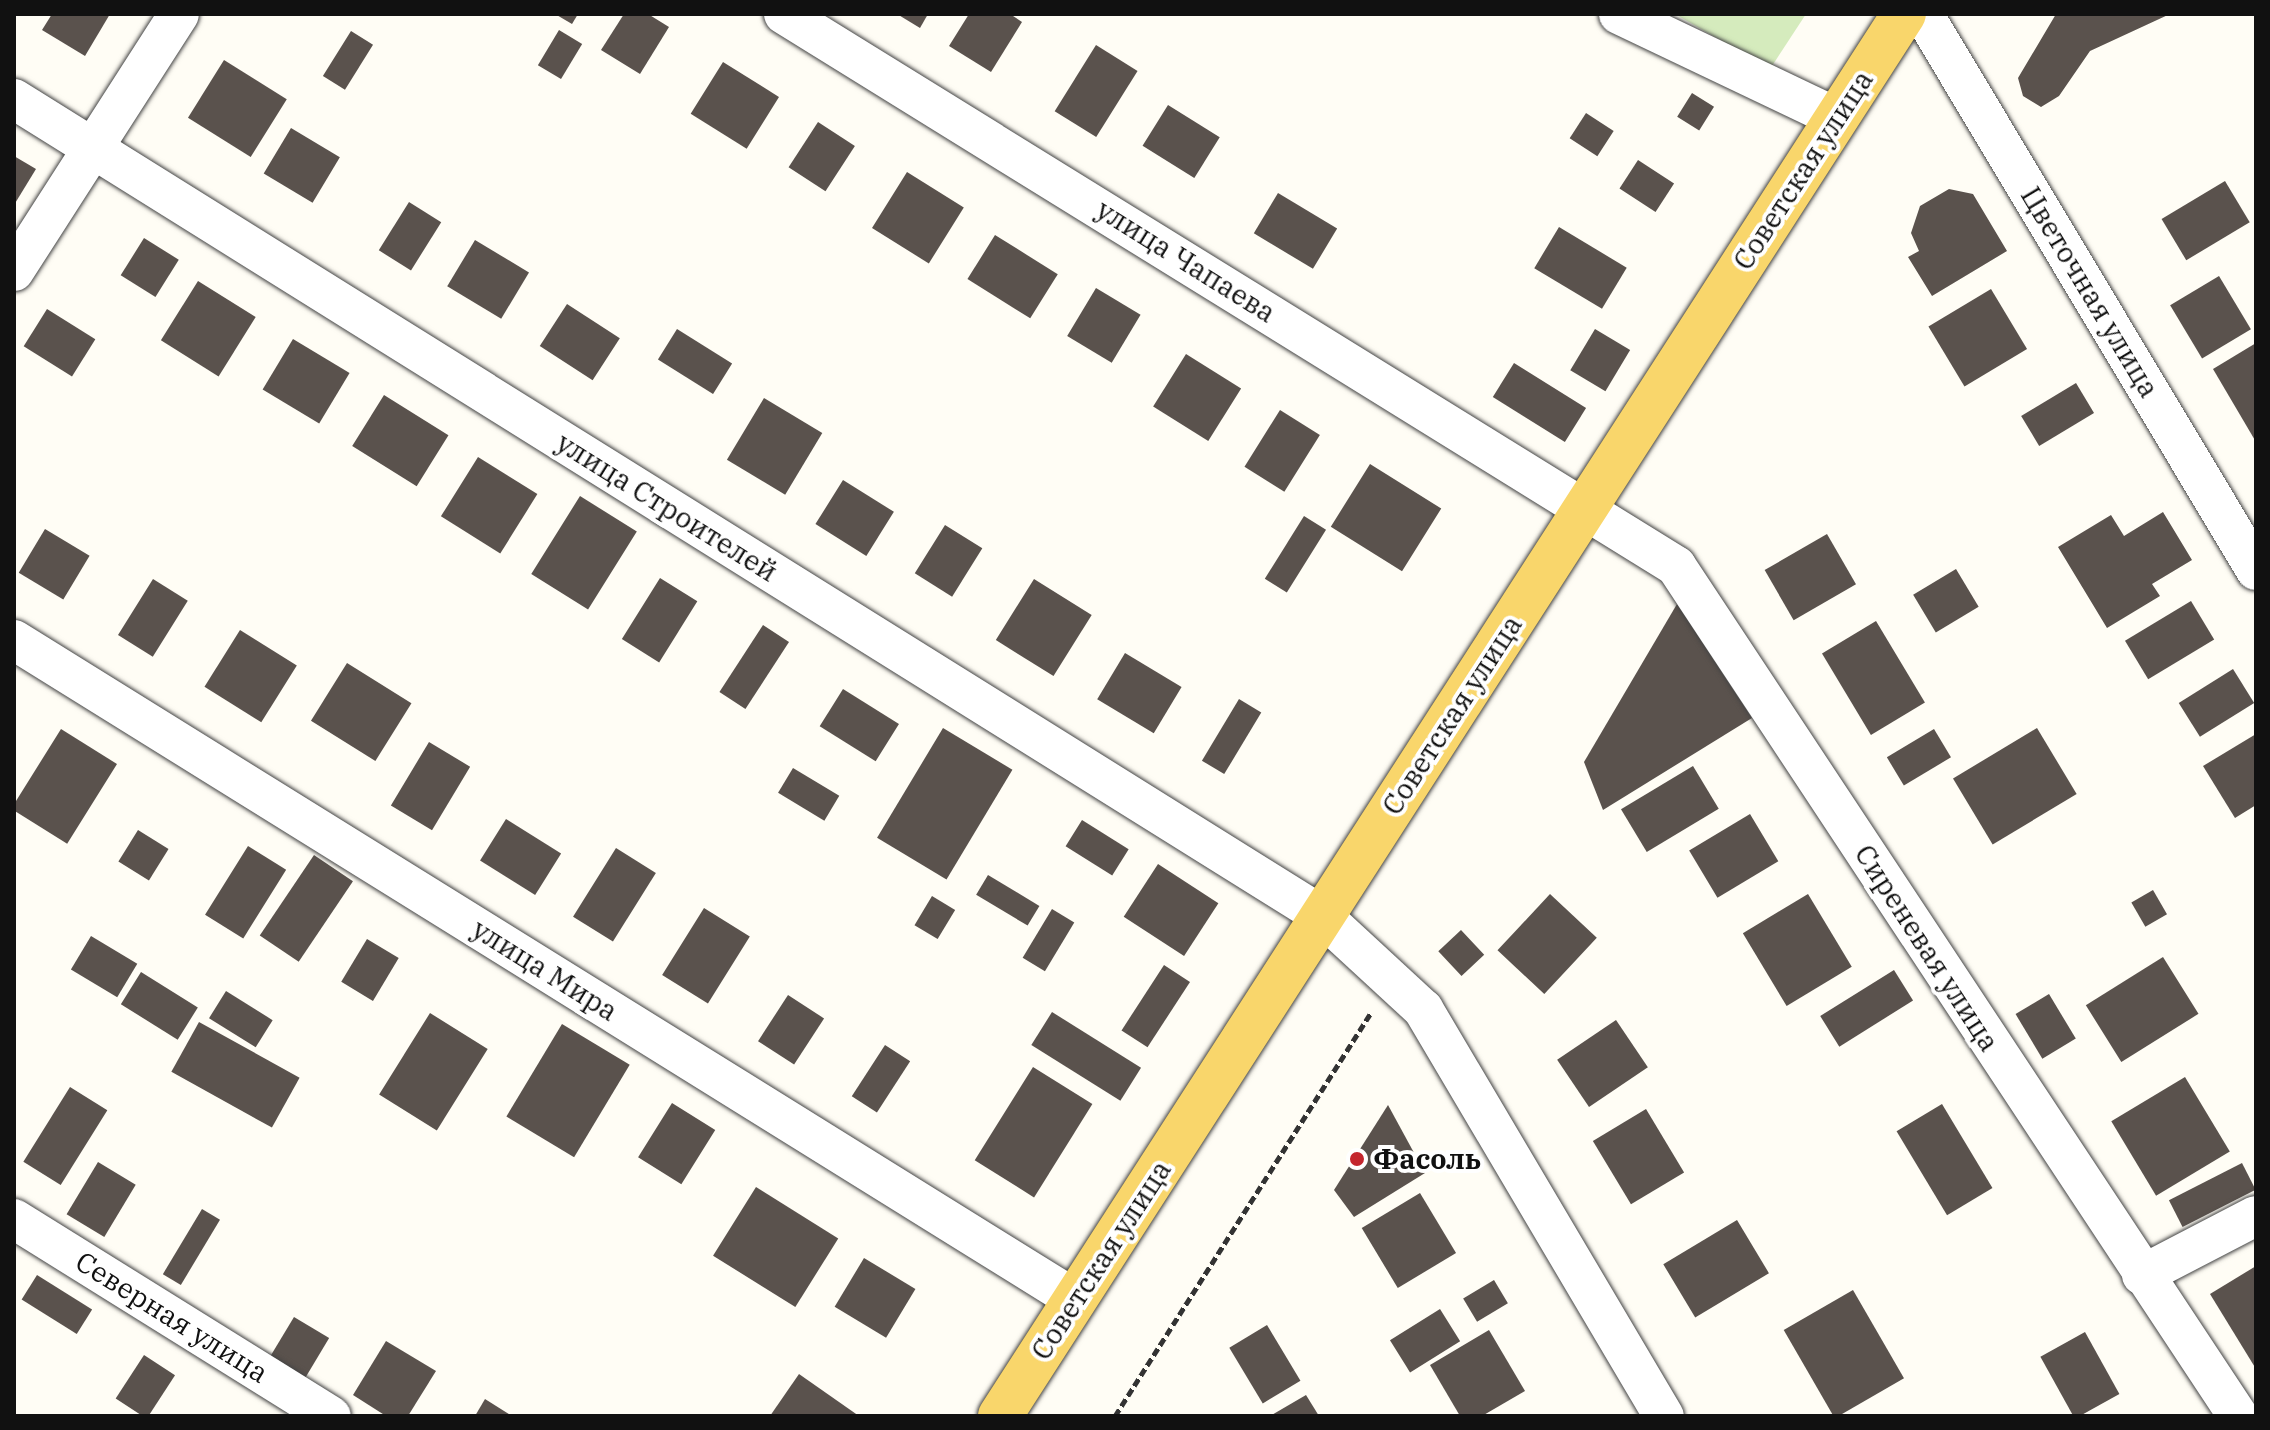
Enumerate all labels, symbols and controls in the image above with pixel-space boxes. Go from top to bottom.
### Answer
street label: Советская улица [1726,64,1880,276]
street label: Цветочная улица [2014,181,2166,403]
street label: улица Чапаева [1090,193,1282,329]
street label: улица Строителей [550,425,784,589]
street label: Советская улица [1375,609,1529,821]
street label: Сиреневая улица [1848,839,2006,1057]
street label: улица Мира [466,912,624,1028]
place label: Фасоль [1373,1142,1481,1176]
marker: Фасоль [1348,1150,1366,1168]
street label: Советская улица [1024,1154,1178,1366]
street label: Северная улица [70,1244,274,1390]

